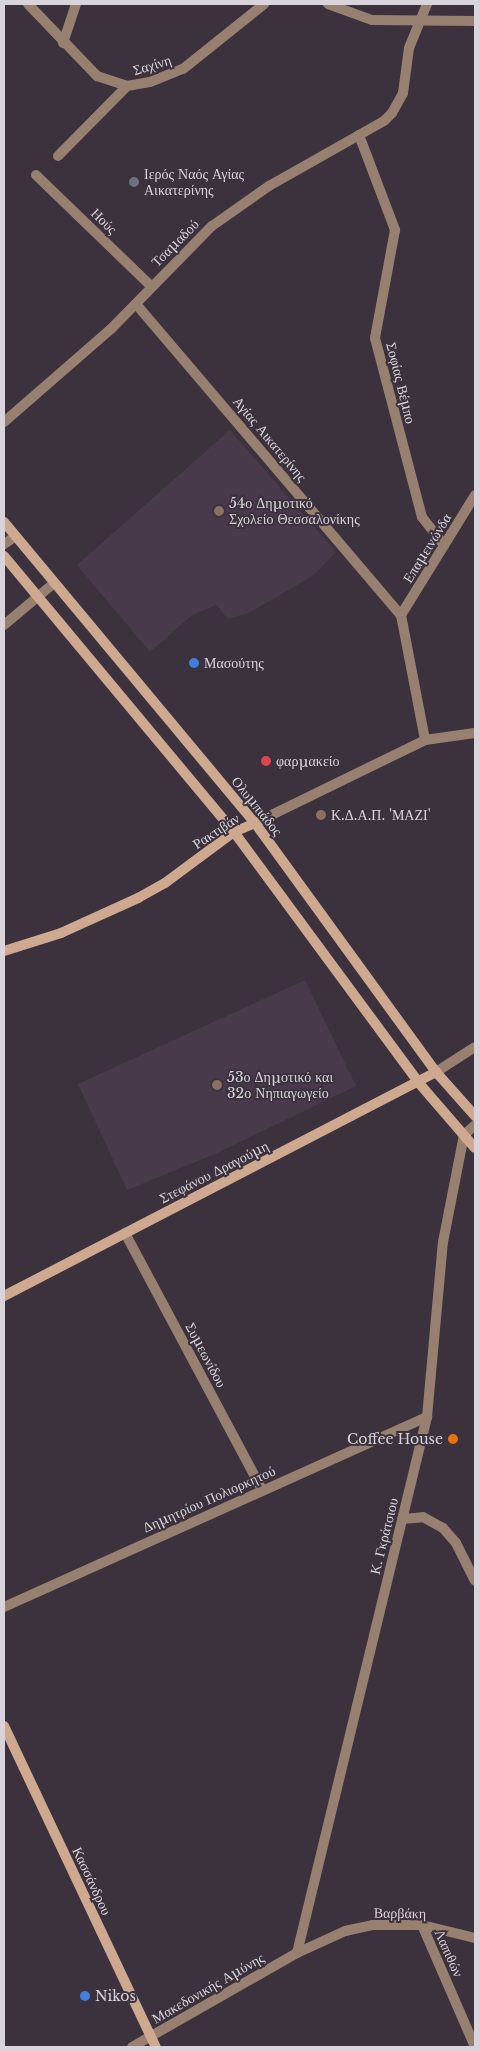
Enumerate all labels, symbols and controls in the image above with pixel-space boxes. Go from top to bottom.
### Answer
street label: Σαχίνη [131,51,173,79]
place label: Ιερός Ναός Αγίας Αικατερίνης [144,166,244,198]
marker: Ιερός Ναός Αγίας Αικατερίνης [128,176,140,188]
street label: Ηούς [88,205,120,237]
street label: Τσαμαδού [148,216,202,270]
street label: Σοφίας Βέμπο [383,341,419,425]
street label: Αγίας Αικατερίνης [230,393,310,485]
place label: 54ο Δημοτικό Σχολείο Θεσσαλονίκης [229,495,360,528]
marker: 54ο Δημοτικό Σχολείο Θεσσαλονίκης [213,505,225,517]
street label: Επαμεινώνδα [399,510,455,586]
place label: Μασούτης [204,655,264,671]
marker: Μασούτης [188,657,200,669]
place label: φαρμακείο [276,753,340,769]
marker: φαρμακείο [260,755,272,767]
street label: Ολυμπιάδος [228,773,286,839]
place label: Κ.Δ.Α.Π. 'ΜΑΖΙ' [331,807,431,823]
marker: Κ.Δ.Α.Π. 'ΜΑΖΙ' [315,809,327,821]
street label: Ρακτιβάν [189,810,243,852]
place label: 53ο Δημοτικό και 32ο Νηπιαγωγείο [227,1069,333,1102]
marker: 53ο Δημοτικό και 32ο Νηπιαγωγείο [211,1079,223,1091]
street label: Στεφάνου Δραγούμη [157,1137,271,1207]
street label: Συμεωνίδου [182,1320,230,1390]
place label: Coffee House [347,1431,443,1447]
marker: Coffee House [447,1433,459,1445]
street label: Δημητρίου Πολιορκητού [140,1462,278,1536]
street label: Κ. Γκράτσιου [366,1496,402,1576]
street label: Κασσάνδρου [69,1844,115,1918]
street label: Βαρβάκη [374,1904,426,1922]
street label: Λαπιθών [431,1926,467,1980]
street label: Μακεδονικής Αμύνης [149,1949,267,2027]
place label: Nikos [95,1988,136,2004]
marker: Nikos [79,1990,91,2002]

